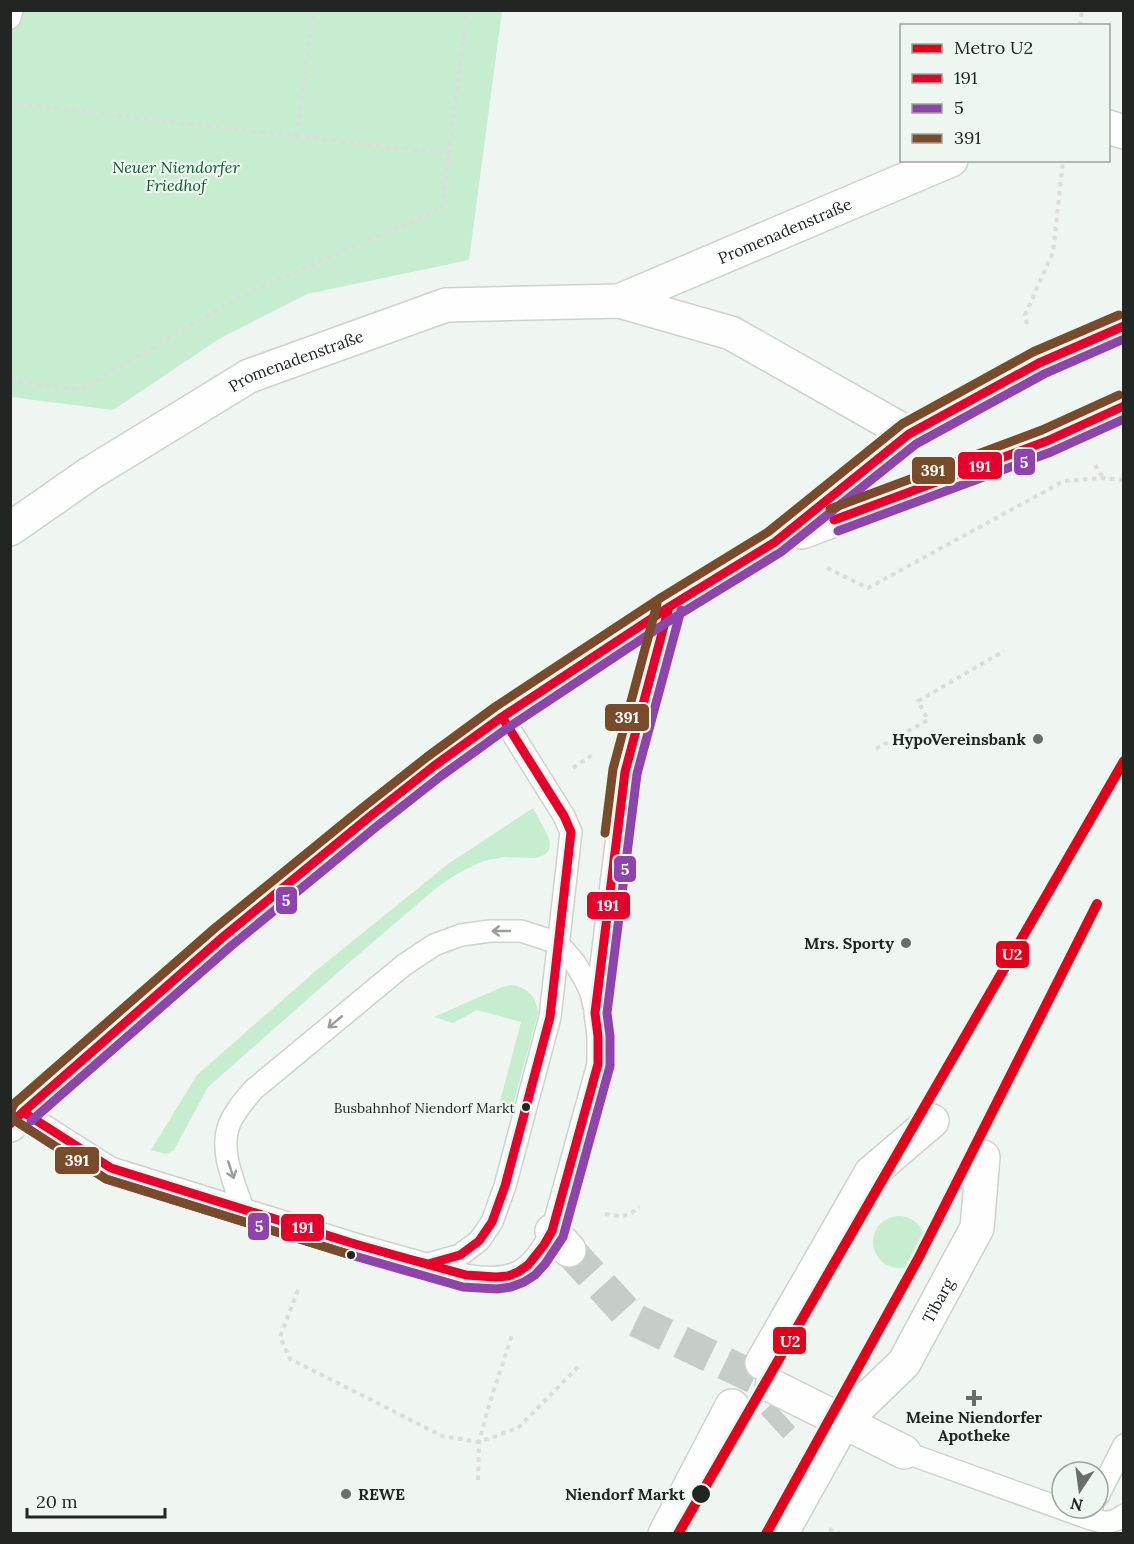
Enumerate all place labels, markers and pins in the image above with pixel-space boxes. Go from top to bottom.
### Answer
place label: HypoVereinsbank [892,729,1026,749]
marker: HypoVereinsbank [1031,732,1045,746]
place label: Mrs. Sporty [804,933,894,953]
marker: Mrs. Sporty [899,936,913,950]
place label: Busbahnhof Niendorf Markt [334,1099,516,1117]
marker: Busbahnhof Niendorf Markt [520,1101,532,1113]
unlabelled marker [345,1249,357,1261]
marker: Meine Niendorfer Apotheke [967,1391,981,1405]
place label: Meine Niendorfer Apotheke [906,1407,1043,1445]
marker: Niendorf Markt [690,1483,712,1505]
place label: REWE [358,1484,405,1504]
place label: Niendorf Markt [565,1484,685,1504]
marker: REWE [339,1487,353,1501]

